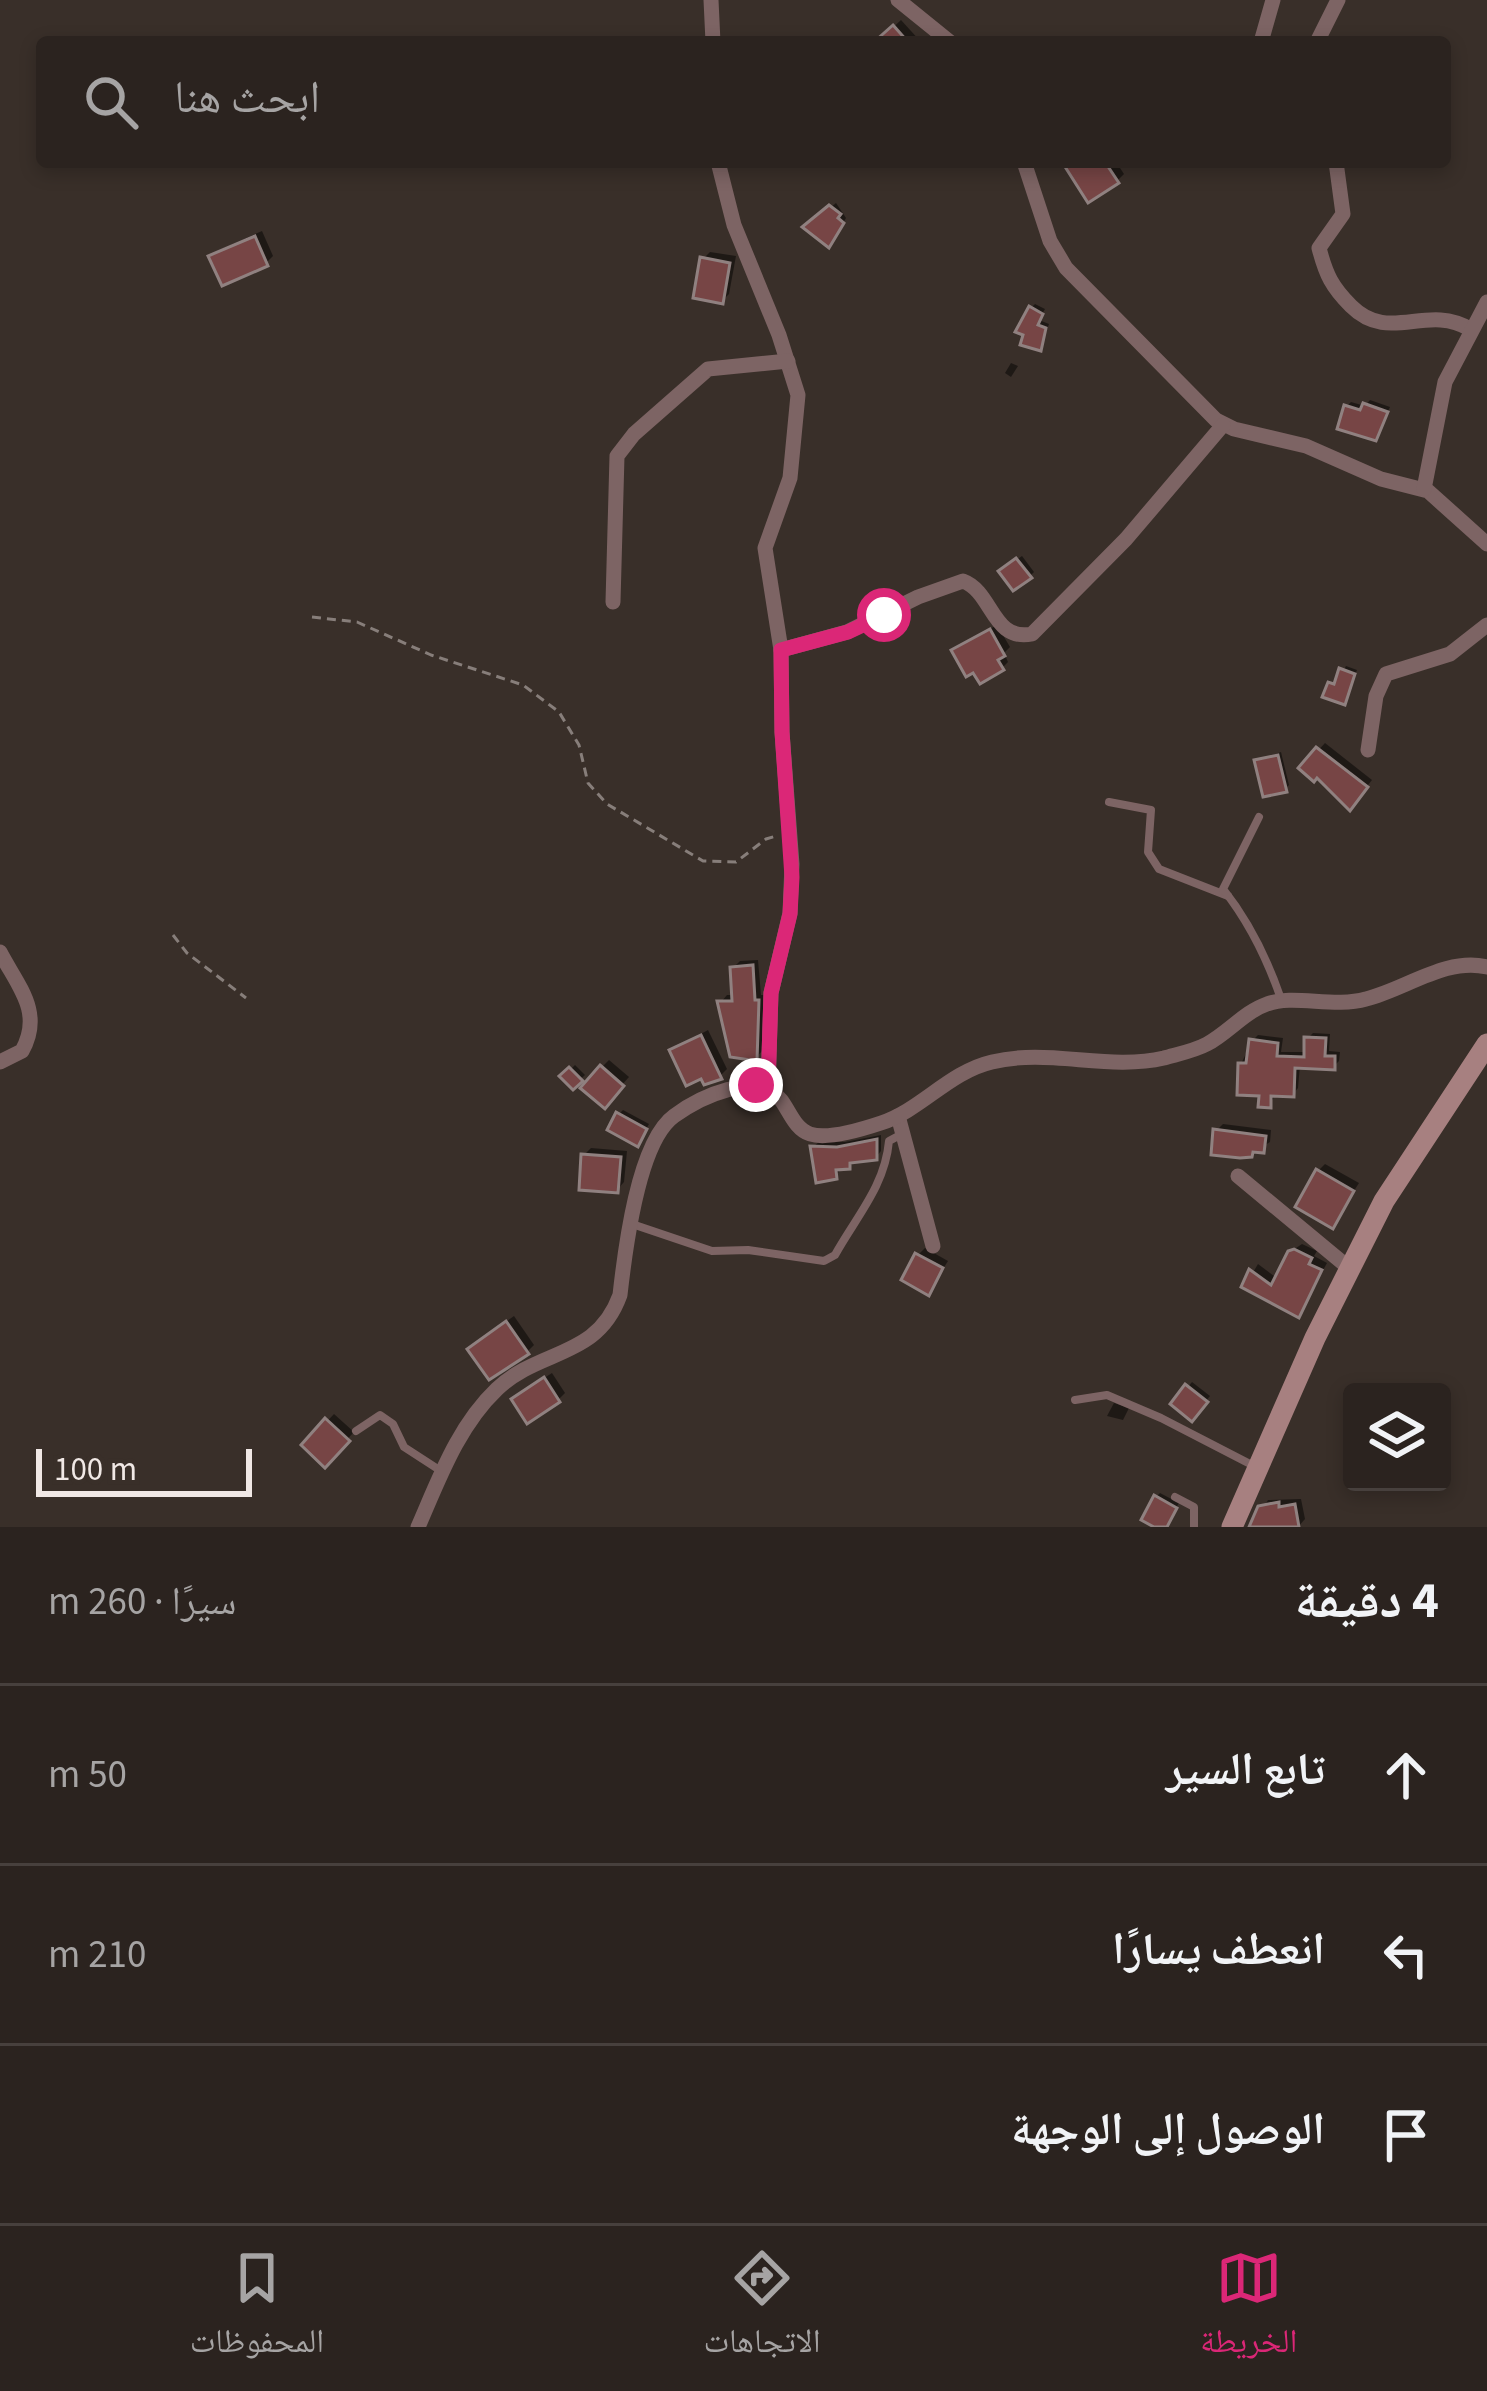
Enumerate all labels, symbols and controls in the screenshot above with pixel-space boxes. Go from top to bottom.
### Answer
search box [36,36,1451,168]
text: ابحث هنا [174,66,320,130]
icon: search [78,69,144,135]
route start [857,588,911,642]
route end [729,1058,783,1112]
map controls [1343,1383,1451,1491]
button: layers [1343,1383,1451,1491]
scale bar [36,1443,252,1496]
text: 100 m [54,1446,137,1493]
text: 4 دقيقة [1295,1565,1439,1637]
text: سيرًا · 260 m [48,1574,236,1630]
text: تابع السير [1166,1738,1325,1802]
icon: ahead [1373,1742,1439,1808]
text: 50 m [48,1747,127,1803]
text: انعطف يسارًا [1112,1918,1325,1982]
icon: left [1373,1922,1439,1988]
text: 210 m [48,1927,146,1983]
text: الوصول إلى الوجهة [1011,2098,1325,2162]
icon: arrive [1373,2102,1439,2168]
tab: المحفوظات [190,2245,324,2373]
tab: الاتجاهات [703,2245,821,2373]
tab: الخريطة [1200,2245,1297,2373]

